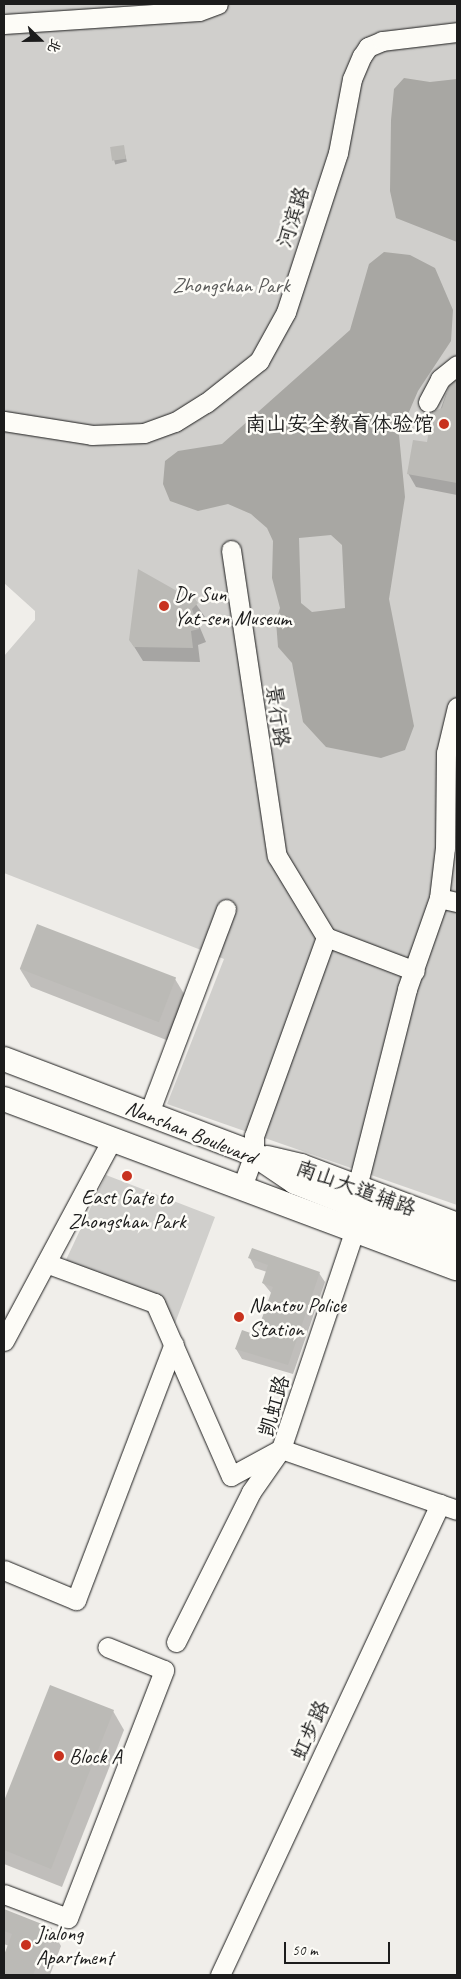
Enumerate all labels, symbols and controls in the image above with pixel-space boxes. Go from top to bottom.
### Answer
north arrow [15,15,65,65]
text: 北 [44,36,65,55]
street label: 河滨路 [271,183,315,251]
park label: Zhongshan Park [172,272,290,298]
place label: 南山安全教育体验馆 [245,411,434,437]
marker: 南山安全教育体验馆 [438,418,450,430]
place label: Dr Sun Yat-sen Museum [174,581,292,631]
marker: Dr Sun Yat-sen Museum [158,600,170,612]
street label: 景行路 [261,683,295,749]
street label: Nanshan Boulevard [122,1094,260,1170]
street label: 南山大道辅路 [292,1155,420,1221]
marker: East Gate to Zhongshan Park [121,1170,133,1182]
place label: East Gate to Zhongshan Park [68,1184,186,1234]
place label: Nantou Police Station [249,1292,346,1342]
marker: Nantou Police Station [233,1311,245,1323]
street label: 凯虹路 [253,1372,295,1440]
street label: 虹步路 [285,1696,335,1764]
place label: Block A [69,1743,122,1769]
marker: Block A [53,1750,65,1762]
place label: Jialong Apartment [36,1920,113,1970]
scale bar [286,1932,392,1964]
marker: Jialong Apartment [20,1939,32,1951]
text: 50 m [292,1941,318,1960]

